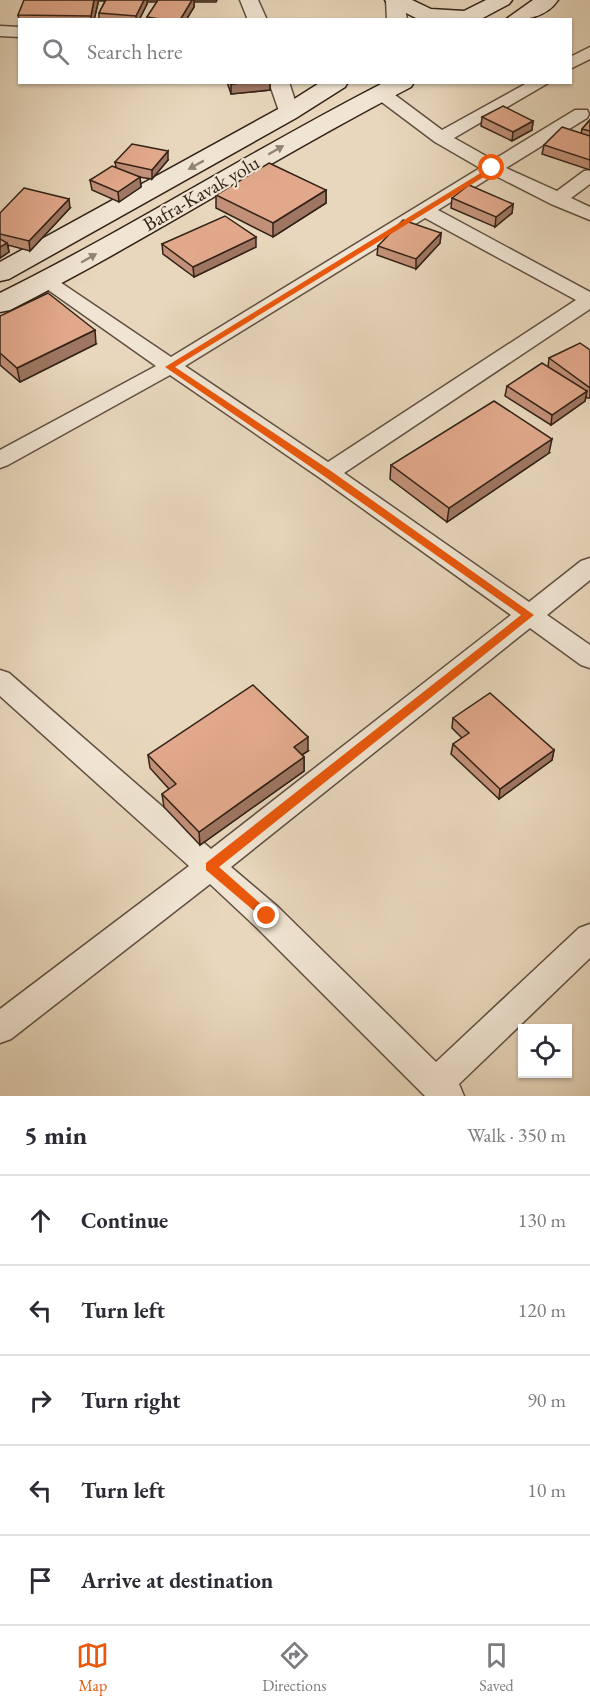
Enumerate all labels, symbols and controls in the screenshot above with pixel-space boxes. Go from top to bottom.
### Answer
search box [18,18,572,84]
icon: search [39,35,72,68]
text: Search here [87,37,182,66]
one-way arrow [268,144,284,155]
street label: Bafra-Kavak yolu [138,149,264,237]
route start [478,154,504,180]
one-way arrow [187,160,204,170]
one-way arrow [81,252,97,263]
route end [253,902,279,928]
map controls [518,1024,572,1078]
button: locate [518,1024,572,1078]
text: 5 min [24,1118,87,1152]
text: Walk · 350 m [467,1122,566,1148]
icon: ahead [24,1204,57,1237]
text: Continue [81,1206,168,1235]
text: 130 m [518,1207,566,1233]
icon: left [24,1294,57,1327]
text: Turn left [81,1296,165,1325]
text: 120 m [518,1297,566,1323]
icon: right [24,1384,57,1417]
text: Turn right [81,1386,180,1415]
text: 90 m [527,1387,566,1413]
icon: left [24,1474,57,1507]
text: Turn left [81,1476,165,1505]
text: 10 m [527,1477,566,1503]
icon: arrive [24,1564,57,1597]
text: Arrive at destination [81,1566,273,1595]
tab: Map [76,1639,109,1696]
tab: Directions [262,1639,327,1696]
tab: Saved [479,1639,514,1696]

